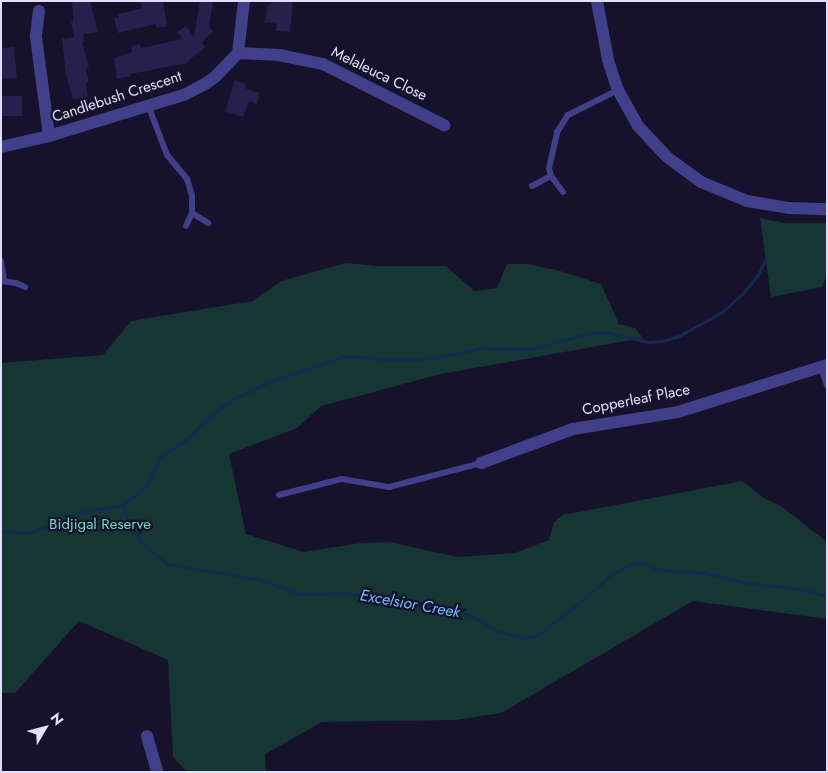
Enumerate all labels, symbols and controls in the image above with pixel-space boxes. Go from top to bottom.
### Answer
street label: Melaleuca Close [328,43,430,105]
street label: Candlebush Crescent [50,68,184,126]
street label: Copperleaf Place [581,381,691,419]
park label: Bidjigal Reserve [49,516,151,534]
water label: Excelsior Creek [358,586,462,622]
north arrow [20,703,70,753]
text: N [46,709,68,729]

